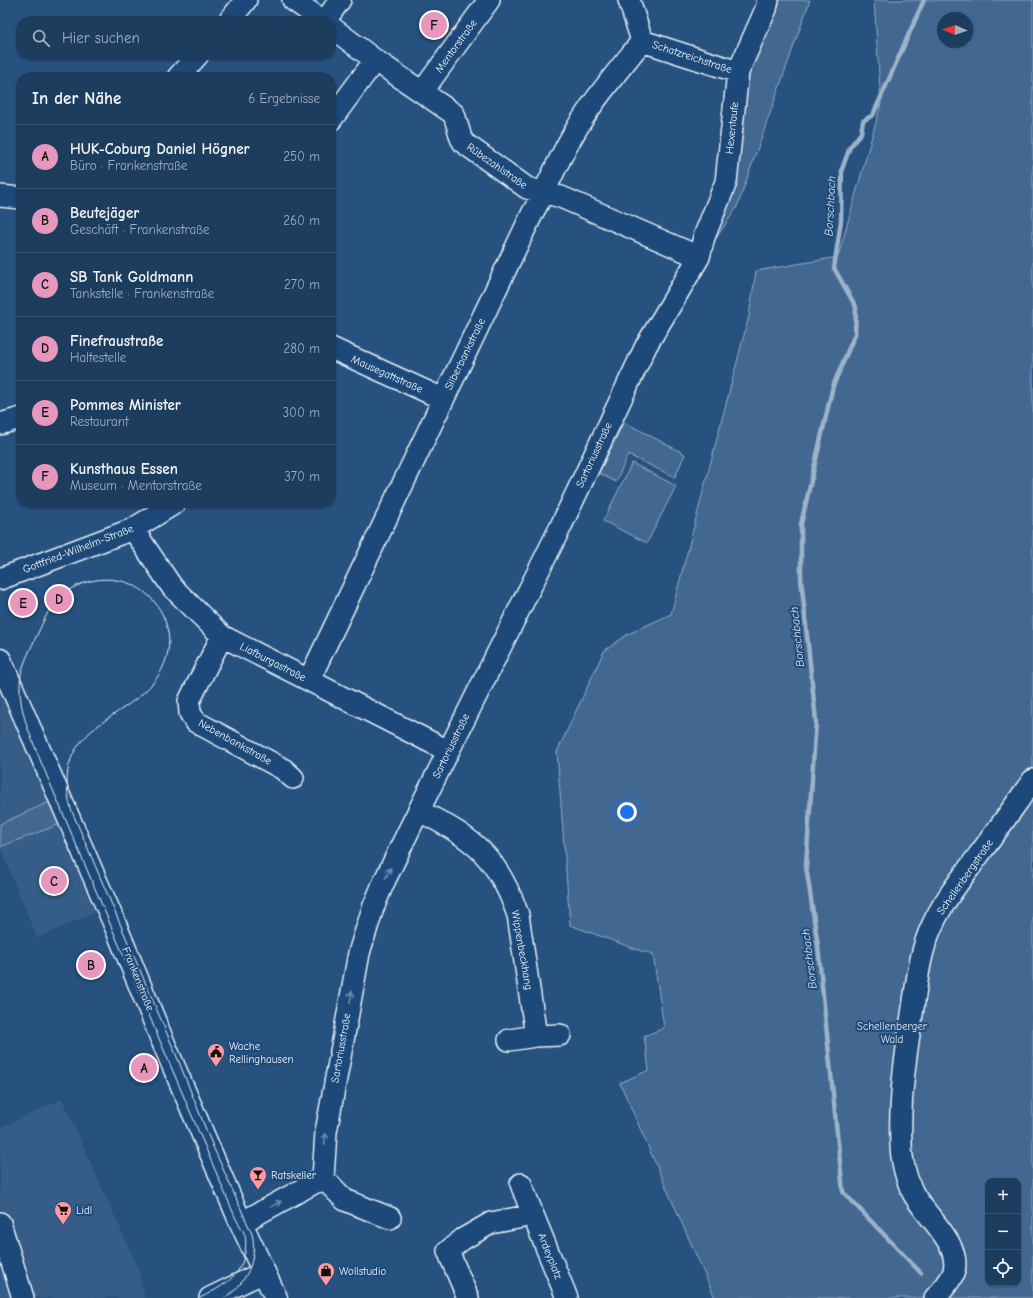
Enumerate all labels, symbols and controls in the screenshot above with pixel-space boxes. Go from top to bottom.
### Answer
pin: F [421,10,447,40]
north arrow [937,12,973,48]
search box [16,16,336,60]
street label: Mentorstraße [432,16,480,75]
icon: search [30,27,52,49]
text: Hier suchen [62,29,140,47]
street label: Schatzreichstraße [650,38,734,76]
text: In der Nähe [32,89,121,108]
text: 6 Ergebnisse [248,91,320,106]
street label: Hexentaufe [723,101,741,155]
text: HUK-Coburg Daniel Högner [70,140,250,158]
street label: Rübezahlstraße [464,140,530,192]
text: A [41,149,49,164]
text: 250 m [283,149,320,164]
text: Büro · Frankenstraße [70,158,188,173]
water label: Borschbach [821,175,839,237]
text: Beutejäger [70,204,139,222]
text: B [41,213,49,228]
text: 260 m [283,213,320,228]
text: Geschäft · Frankenstraße [70,222,210,237]
text: SB Tank Goldmann [70,268,193,286]
text: C [41,277,49,292]
text: 270 m [284,277,320,292]
text: Tankstelle · Frankenstraße [70,286,214,301]
street label: Silberbankstraße [442,315,488,392]
text: Finefraustraße [70,332,163,350]
text: D [41,341,49,356]
text: 280 m [283,341,320,356]
text: Haltestelle [70,350,126,365]
street label: Mausegattstraße [349,352,425,396]
text: Pommes Minister [70,396,181,414]
text: E [41,405,49,420]
text: 300 m [282,405,320,420]
text: Restaurant [70,414,129,429]
street label: Sartoriusstraße [573,420,615,490]
text: Kunsthaus Essen [70,460,178,478]
text: F [41,469,49,484]
text: 370 m [284,469,320,484]
text: Museum · Mentorstraße [70,478,202,493]
street label: Gottfried-Wilhelm-Straße [21,522,136,576]
pin: D [46,584,72,614]
pin: E [10,588,36,618]
water label: Borschbach [787,606,807,668]
street label: Liafburgastraße [238,640,309,685]
street label: Sartoriusstraße [430,711,473,781]
street label: Nebenbankstraße [196,716,274,768]
your location [617,802,637,822]
street label: Schellenbergstraße [934,836,996,917]
pin: C [41,866,67,896]
one-way arrow [385,868,392,880]
street label: Wippenbeckhang [509,909,535,991]
water label: Borschbach [798,928,820,990]
street label: Frankenstraße [119,945,157,1013]
pin: B [78,950,104,980]
one-way arrow [347,991,355,1004]
street label: Sartoriusstraße [328,1012,354,1084]
park label: Schellenberger Wald [857,1020,928,1046]
place label: Wache Rellinghausen [229,1040,294,1066]
public building icon: Wache Rellinghausen [206,1042,226,1067]
pin: A [131,1053,157,1083]
one-way arrow [322,1133,329,1146]
bar icon: Ratskeller [248,1165,268,1190]
place label: Ratskeller [271,1169,317,1182]
map controls [985,1178,1021,1286]
button: + [985,1178,1021,1214]
supermarket icon: Lidl [53,1200,73,1225]
one-way arrow [269,1200,281,1207]
place label: Lidl [76,1204,92,1217]
button: − [985,1214,1021,1250]
street label: Ardeyplatz [535,1231,565,1281]
button: locate [985,1250,1021,1286]
shop icon: Wollstudio [316,1261,336,1286]
place label: Wollstudio [339,1265,386,1278]

